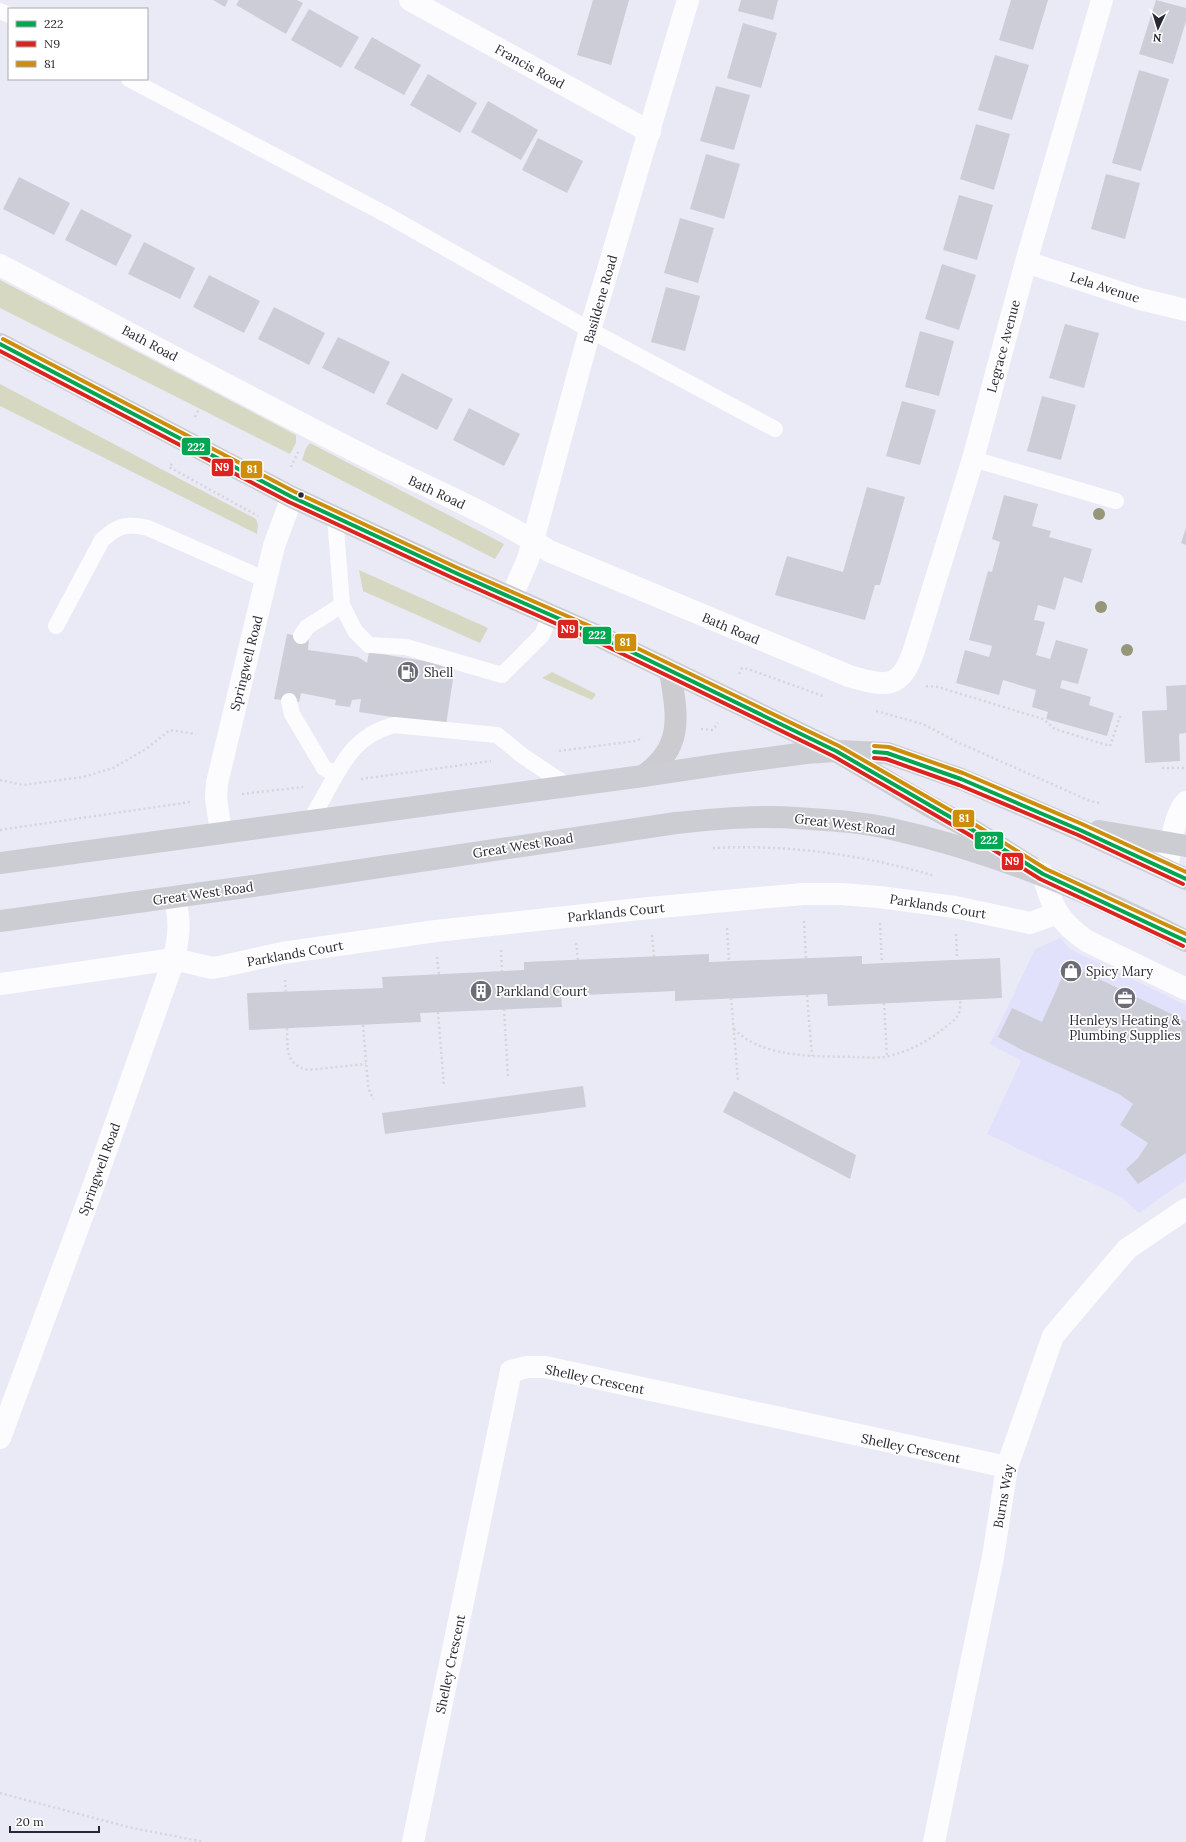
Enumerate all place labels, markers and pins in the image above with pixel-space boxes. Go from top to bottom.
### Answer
unlabelled marker [296,490,306,500]
fuel station icon: Shell [395,659,421,685]
place label: Shell [424,664,454,681]
shop icon: Spicy Mary [1058,958,1084,984]
place label: Spicy Mary [1086,963,1153,980]
building icon: Parkland Court [468,978,494,1004]
place label: Parkland Court [496,983,588,1000]
office icon: Henleys Heating & Plumbing Supplies [1112,985,1138,1011]
place label: Henleys Heating & Plumbing Supplies [1069,1012,1182,1044]

